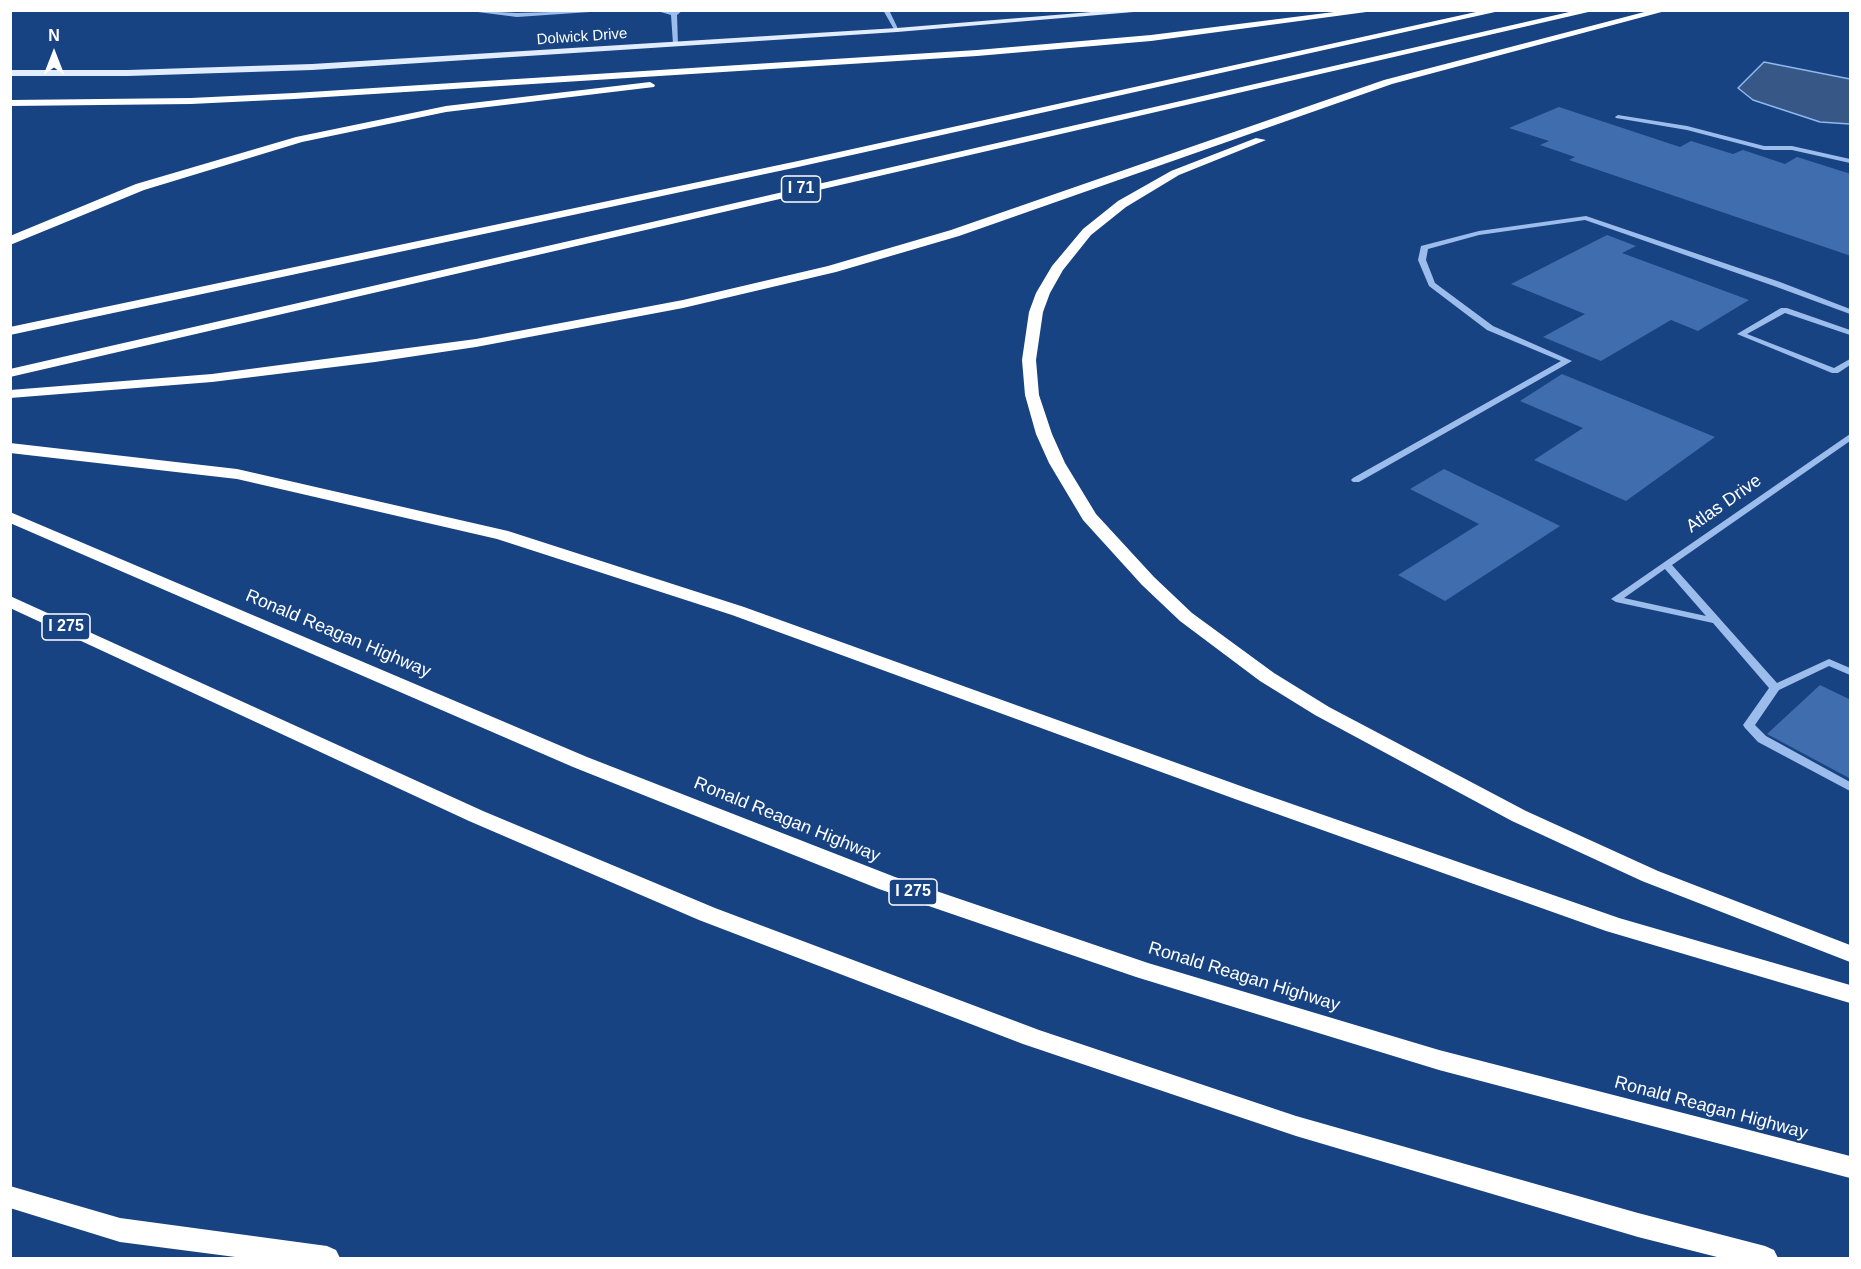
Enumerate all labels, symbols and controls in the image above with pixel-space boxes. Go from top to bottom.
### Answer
north arrow [24,24,84,84]
street label: Dolwick Drive [536,25,628,49]
text: N [48,27,60,44]
road number: I 71 [782,176,820,202]
street label: Atlas Drive [1682,470,1766,538]
street label: Ronald Reagan Highway [242,585,434,683]
road number: I 275 [42,614,90,640]
street label: Ronald Reagan Highway [691,773,883,867]
road number: I 275 [889,879,937,905]
street label: Ronald Reagan Highway [1146,938,1342,1016]
street label: Ronald Reagan Highway [1612,1072,1810,1144]

